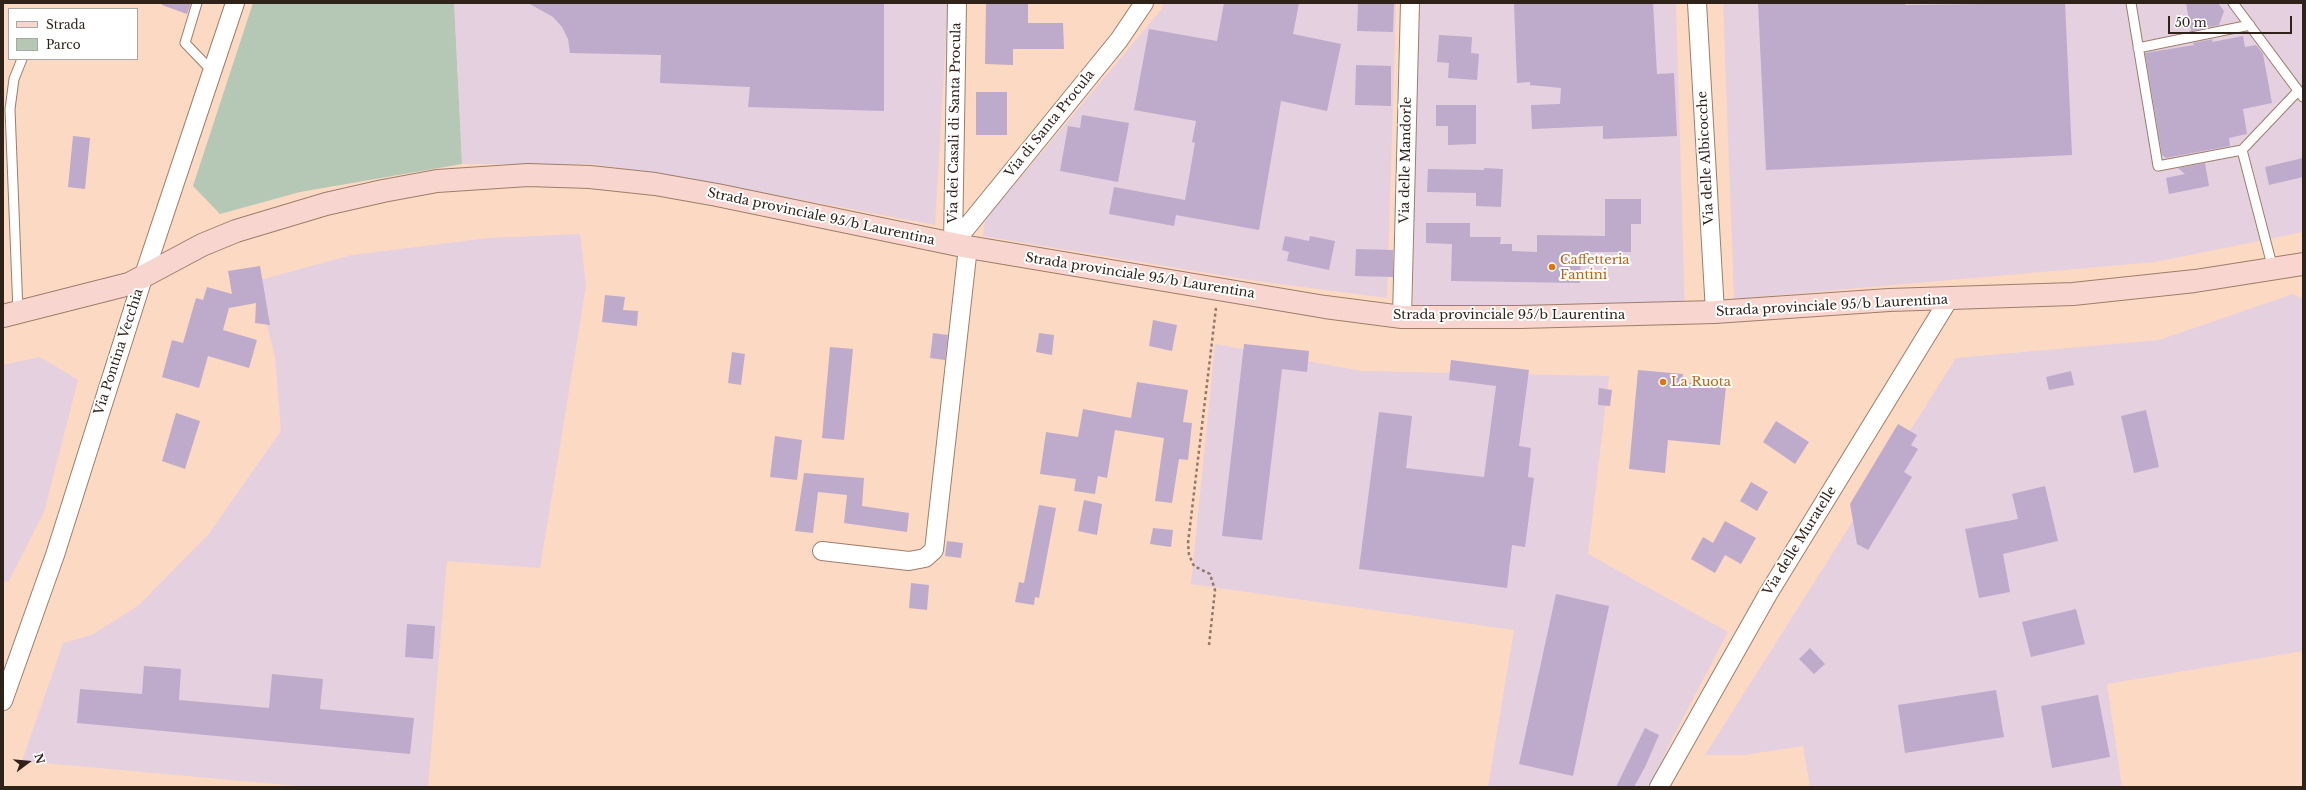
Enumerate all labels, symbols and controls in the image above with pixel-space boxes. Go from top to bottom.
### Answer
legend [8,8,138,60]
scale bar [2170,8,2294,34]
text: 50 m [2175,15,2207,30]
text: Strada [46,17,85,32]
street label: Via dei Casali di Santa Procula [945,22,965,224]
text: Parco [46,37,81,52]
street label: Via di Santa Procula [1002,67,1098,181]
street label: Via delle Albicocche [1695,91,1717,225]
street label: Via delle Mandorle [1397,96,1415,224]
street label: Strada provinciale 95/b Laurentina [706,185,936,249]
street label: Strada provinciale 95/b Laurentina [1024,250,1256,302]
place label: Caffetteria Fantini [1560,252,1630,283]
marker: Caffetteria Fantini [1547,262,1557,272]
street label: Via Pontina Vecchia [91,287,147,417]
street label: Strada provinciale 95/b Laurentina [1716,292,1948,320]
street label: Strada provinciale 95/b Laurentina [1393,307,1625,323]
place label: La Ruota [1671,374,1731,390]
marker: La Ruota [1658,377,1668,387]
street label: Via delle Muratelle [1760,484,1840,598]
north arrow [8,742,48,782]
text: N [31,752,48,766]

